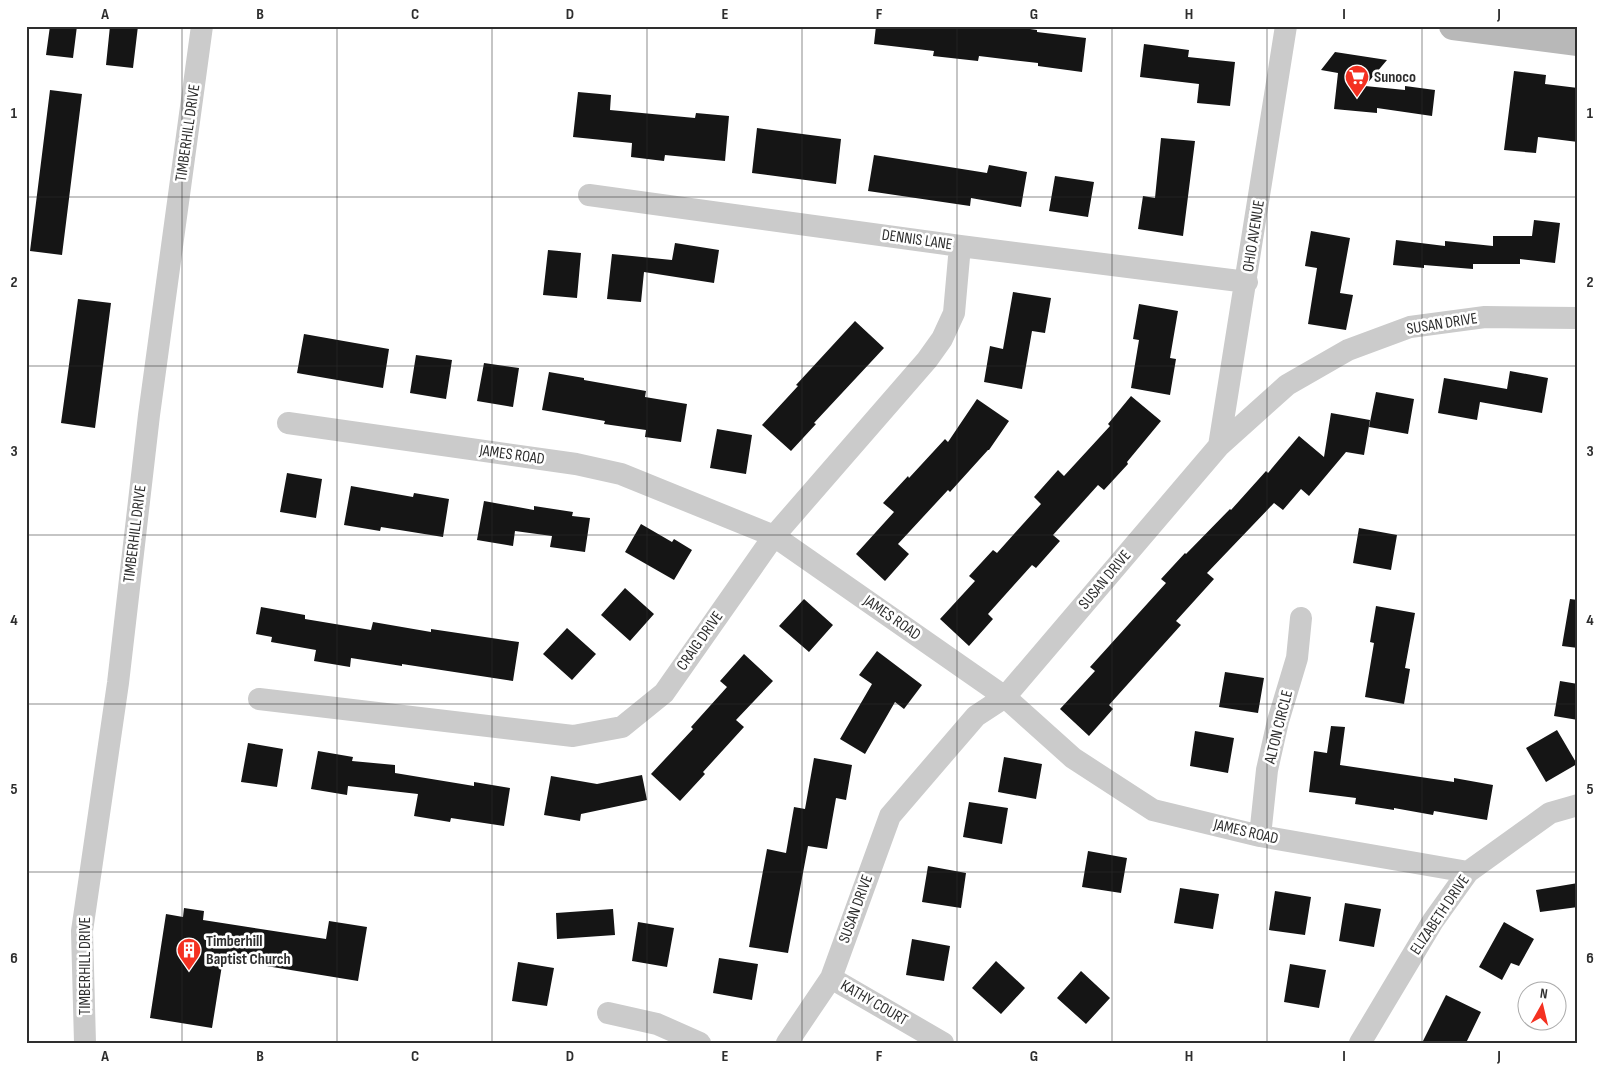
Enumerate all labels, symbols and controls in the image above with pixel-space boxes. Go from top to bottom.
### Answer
text: A [100,5,109,24]
text: B [256,5,264,24]
text: C [411,5,419,24]
text: D [566,5,574,24]
text: E [722,5,729,24]
text: F [876,5,883,24]
text: G [1030,5,1038,24]
text: H [1185,5,1193,24]
text: I [1342,5,1346,24]
text: J [1496,5,1501,24]
supermarket icon: Sunoco [1344,64,1370,98]
place label: Sunoco [1374,68,1416,87]
street label: TIMBERHILL DRIVE [172,83,204,183]
text: 1 [11,104,18,123]
text: 1 [1587,104,1594,123]
street label: OHIO AVENUE [1239,199,1269,273]
street label: DENNIS LANE [880,226,954,254]
text: 2 [10,273,18,292]
text: 2 [1586,273,1594,292]
street label: SUSAN DRIVE [1405,309,1479,339]
street label: JAMES ROAD [477,441,546,469]
text: 3 [10,442,18,461]
text: 3 [1586,442,1594,461]
street label: TIMBERHILL DRIVE [120,484,150,584]
street label: SUSAN DRIVE [1075,547,1135,613]
street label: JAMES ROAD [859,591,924,645]
street label: CRAIG DRIVE [673,608,727,674]
text: 4 [10,611,18,630]
text: 4 [1586,611,1594,630]
street label: ALTON CIRCLE [1260,688,1297,767]
text: 5 [10,780,18,799]
text: 5 [1586,780,1594,799]
street label: JAMES ROAD [1211,815,1280,849]
street label: ELIZABETH DRIVE [1406,871,1474,959]
street label: SUSAN DRIVE [835,872,877,946]
street label: TIMBERHILL DRIVE [76,917,95,1015]
place label: Timberhill Baptist Church [206,932,291,969]
building icon: Timberhill Baptist Church [176,937,202,971]
text: 6 [10,949,18,968]
text: 6 [1586,949,1594,968]
street label: KATHY COURT [837,976,911,1030]
north arrow [1516,982,1566,1032]
text: N [1539,985,1549,1003]
text: A [100,1047,109,1066]
text: B [256,1047,264,1066]
text: C [411,1047,419,1066]
text: D [566,1047,574,1066]
text: E [722,1047,729,1066]
text: F [876,1047,883,1066]
text: G [1030,1047,1038,1066]
text: H [1185,1047,1193,1066]
text: I [1342,1047,1346,1066]
text: J [1496,1047,1501,1066]

